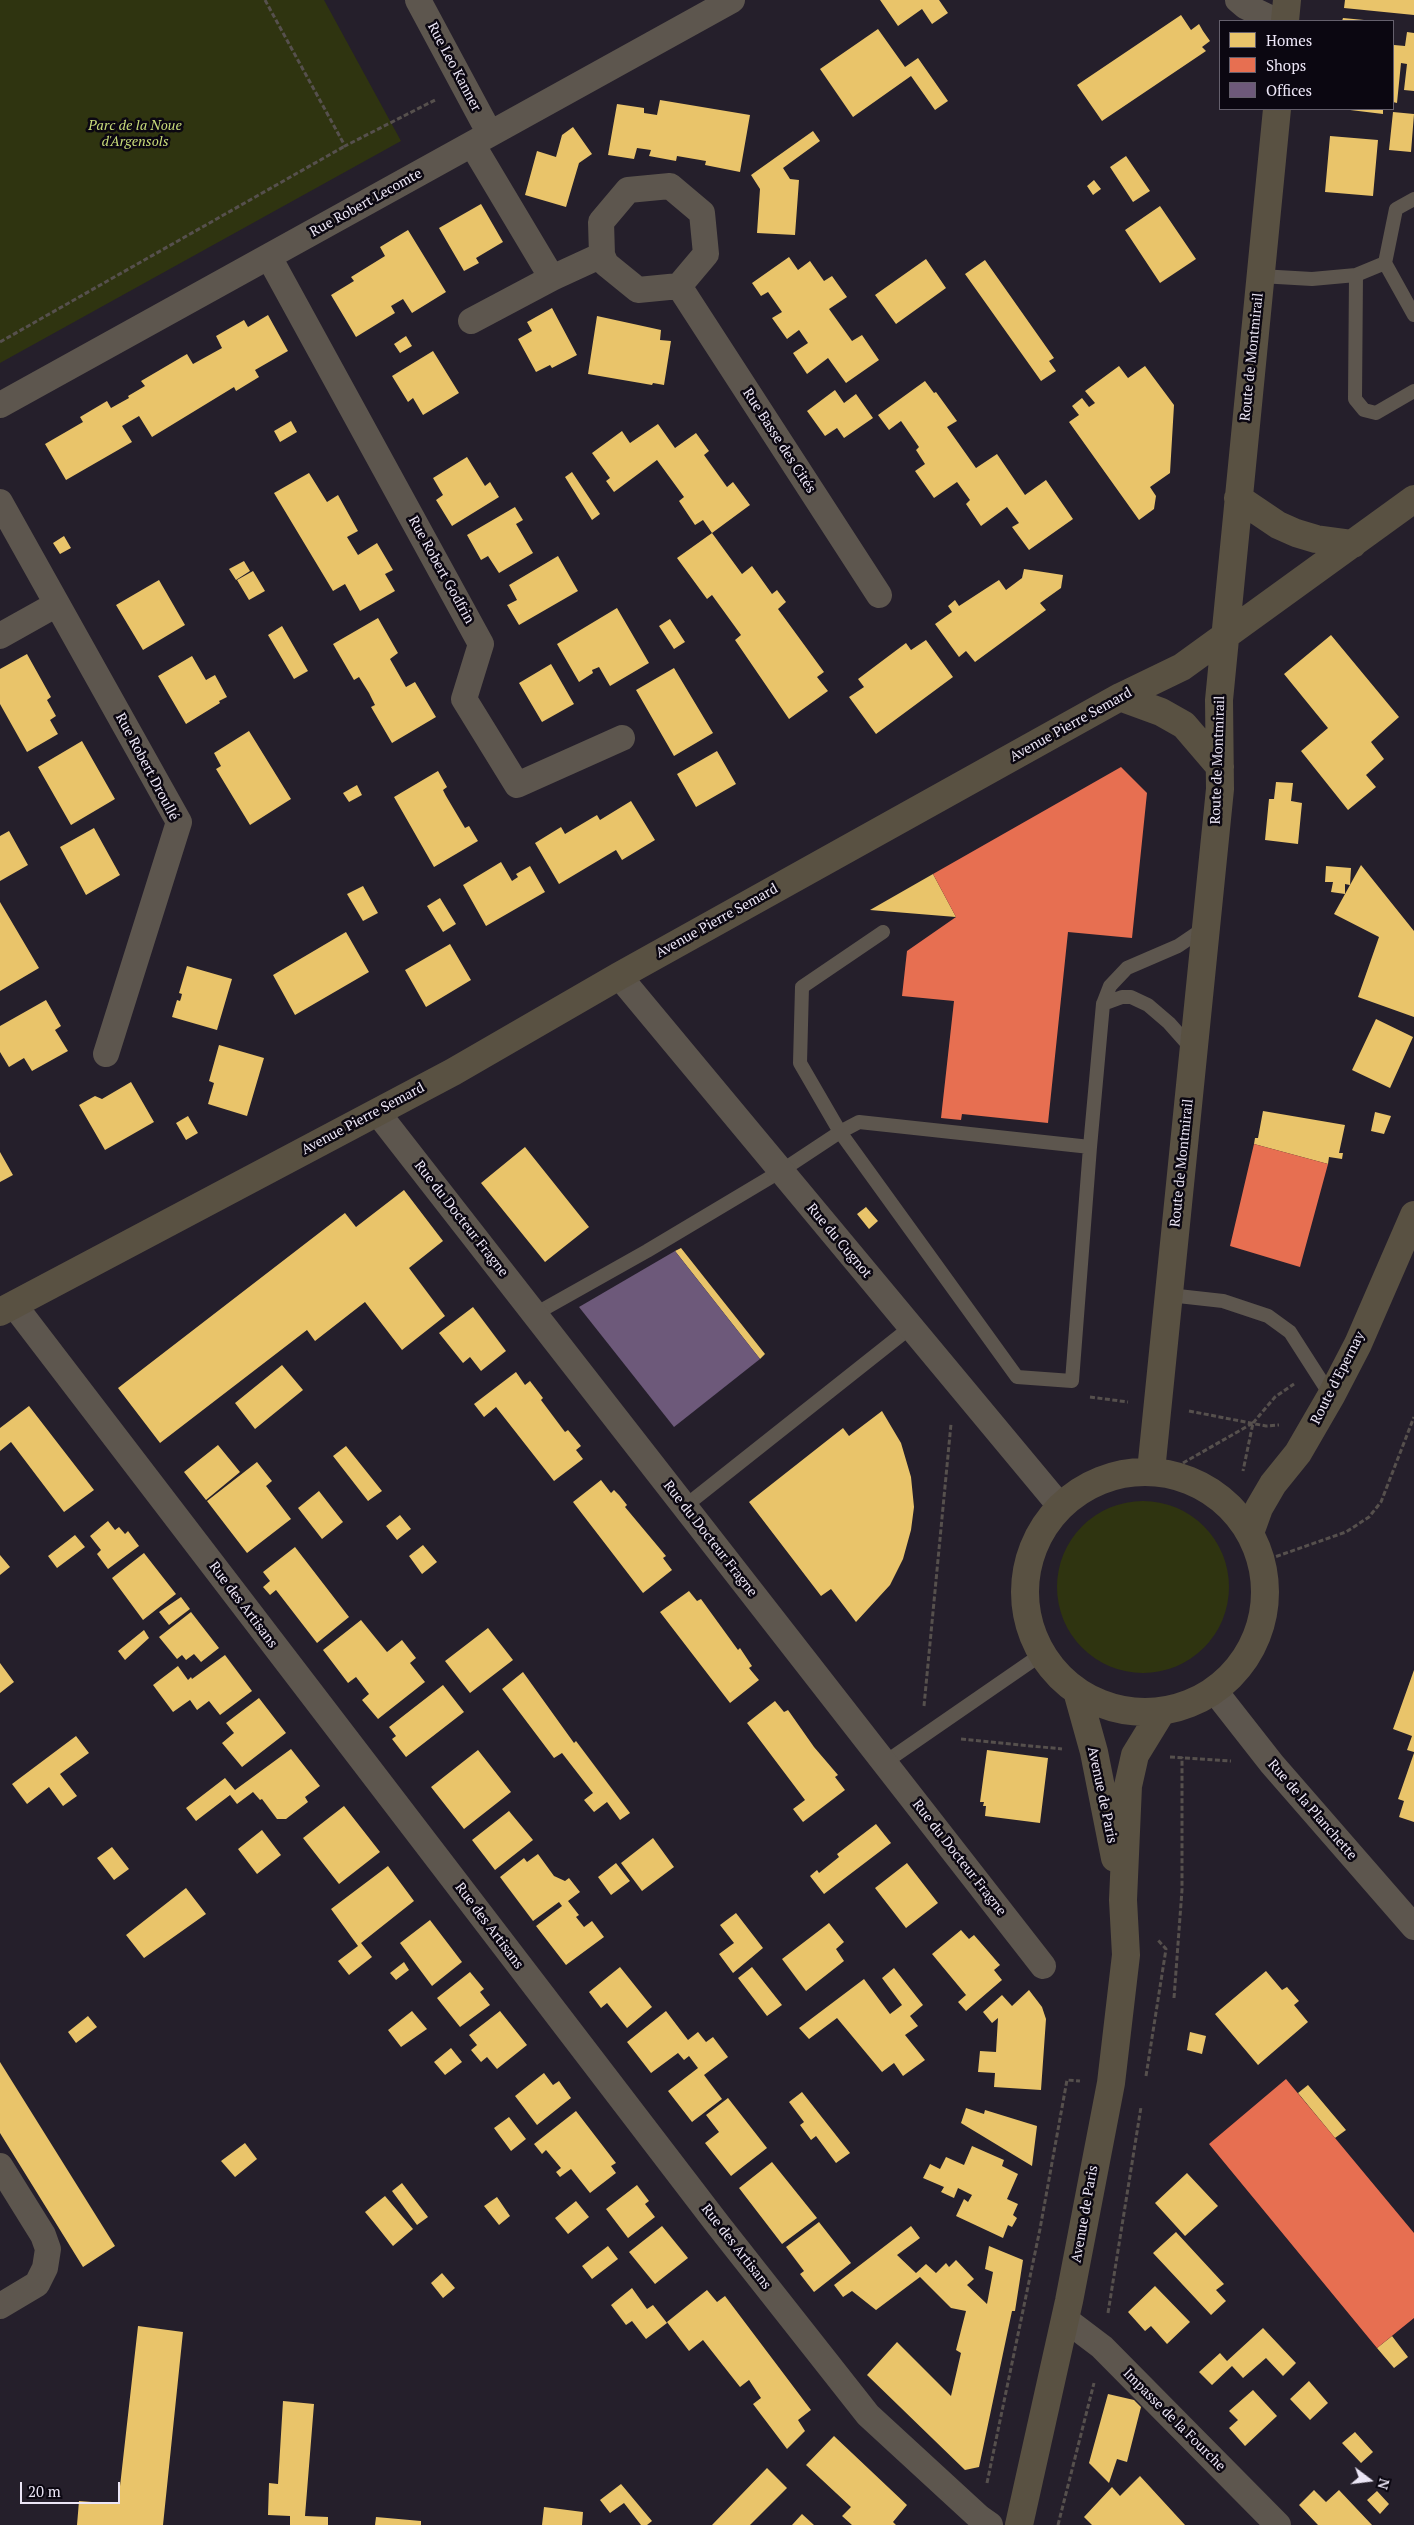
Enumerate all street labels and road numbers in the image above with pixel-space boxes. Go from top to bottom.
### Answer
street label: Rue Leo Kanner [423,20,485,114]
street label: Rue Robert Lecomte [307,165,425,241]
street label: Route de Montmirail [1237,292,1267,422]
street label: Rue Basse des Cités [739,385,819,497]
street label: Rue Robert Godfrin [404,513,478,627]
street label: Avenue Pierre Semard [1007,684,1135,766]
street label: Route de Montmirail [1207,695,1229,825]
street label: Rue Robert Droullé [112,711,182,823]
street label: Avenue Pierre Semard [653,880,781,962]
street label: Avenue Pierre Semard [299,1079,427,1159]
street label: Route de Montmirail [1167,1098,1197,1228]
street label: Rue du Docteur Fragne [410,1158,512,1280]
street label: Rue du Cugnot [803,1200,875,1282]
street label: Route d'Epernay [1307,1329,1369,1427]
street label: Rue du Docteur Fragne [659,1478,761,1600]
street label: Rue des Artisans [205,1559,281,1651]
street label: Avenue de Paris [1084,1745,1120,1845]
street label: Rue de la Planchette [1264,1756,1360,1864]
street label: Rue du Docteur Fragne [908,1797,1010,1919]
street label: Rue des Artisans [451,1880,527,1972]
street label: Avenue de Paris [1068,2164,1102,2264]
street label: Rue des Artisans [698,2201,774,2293]
street label: Impasse de la Fourche [1119,2365,1229,2475]

